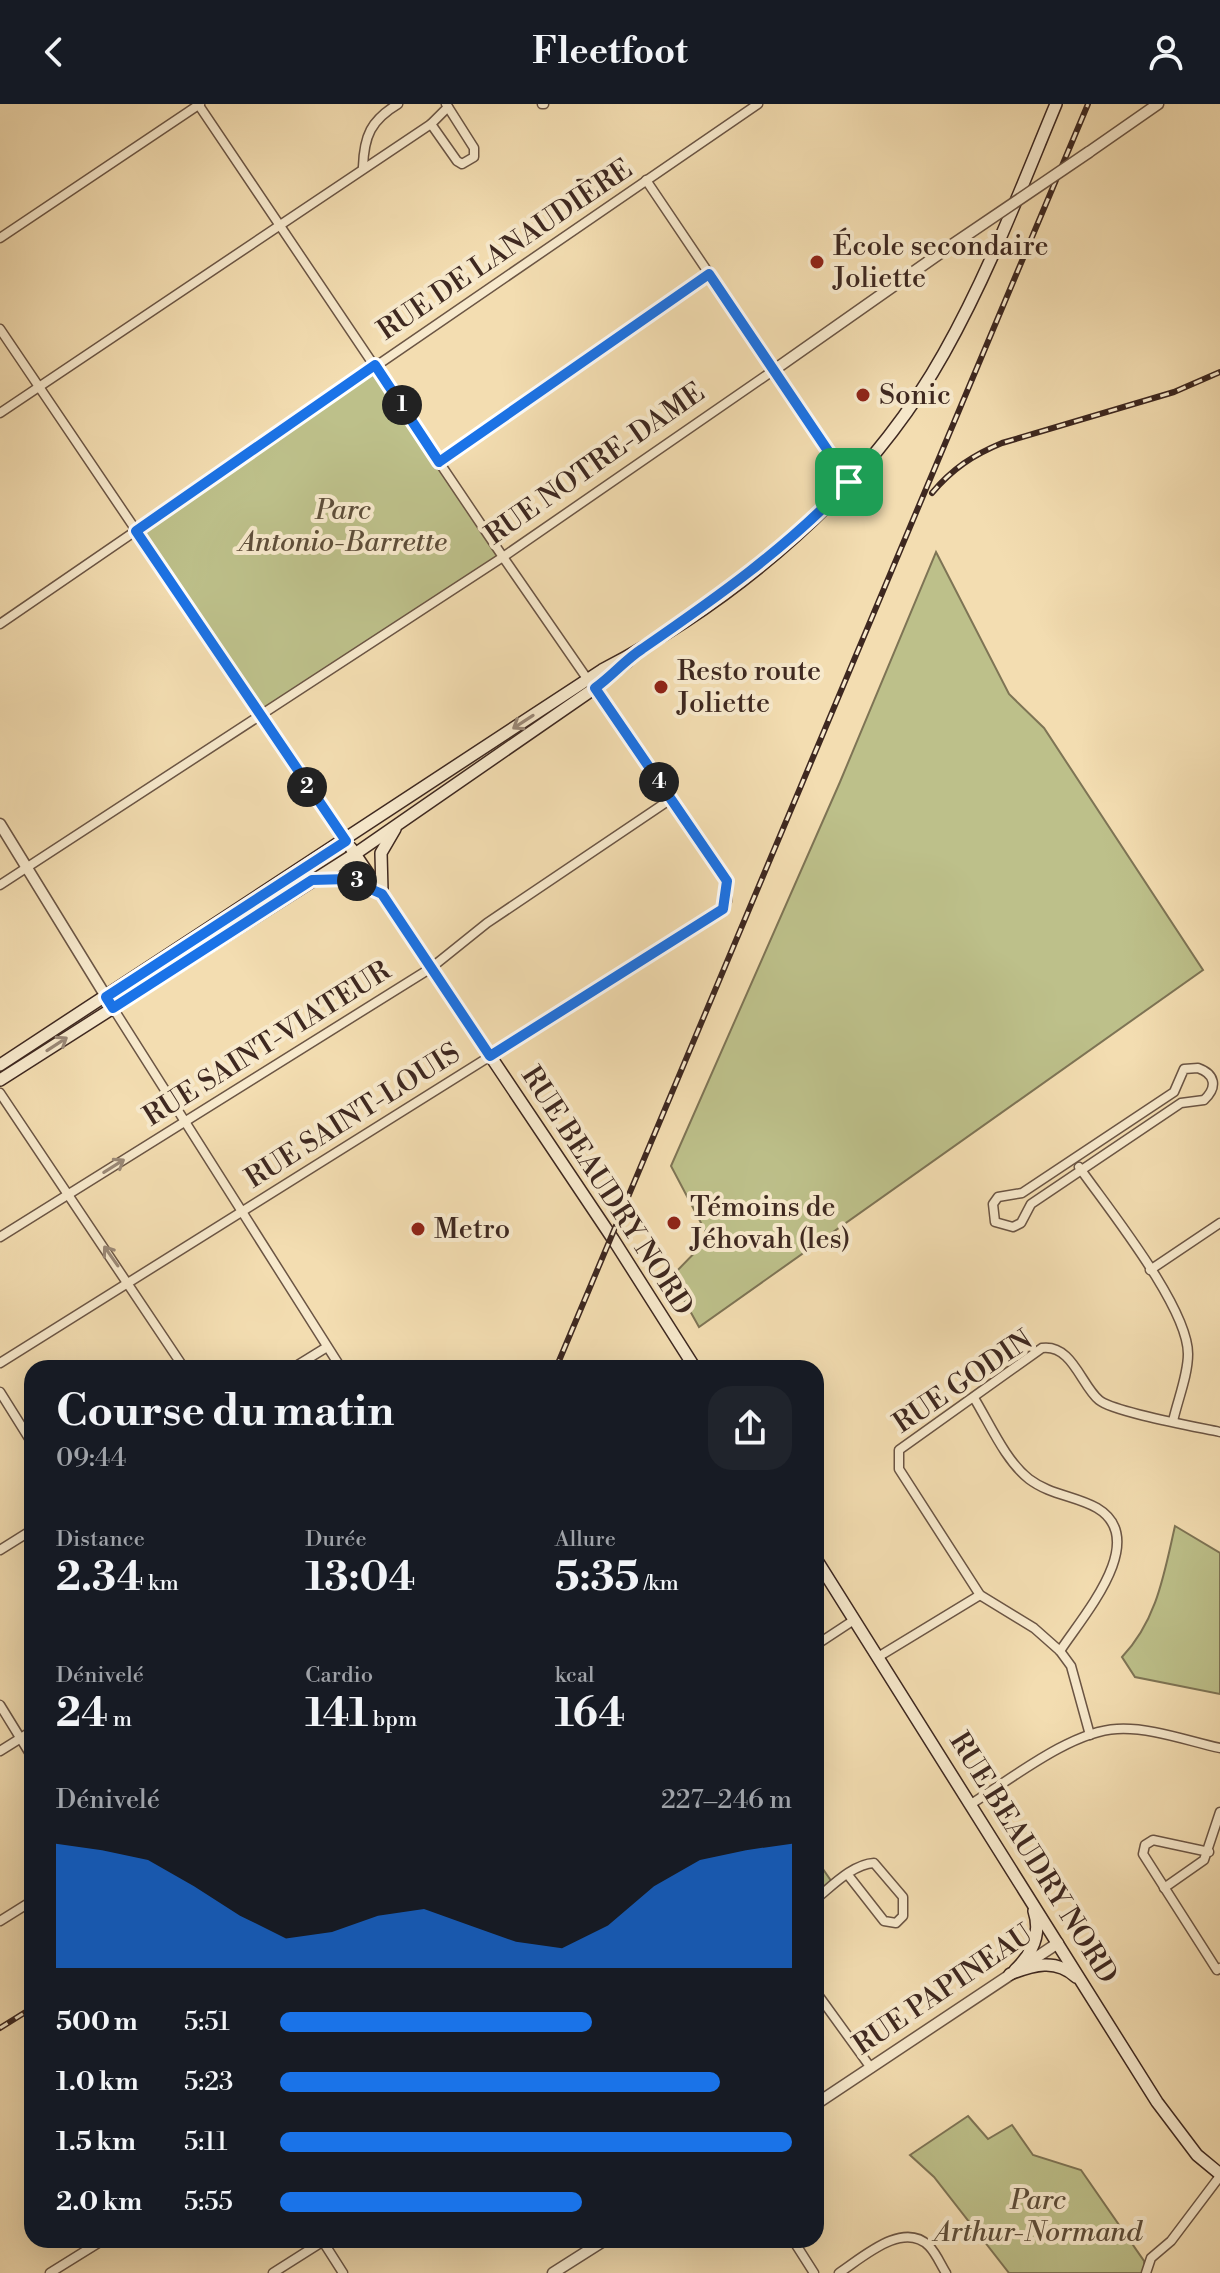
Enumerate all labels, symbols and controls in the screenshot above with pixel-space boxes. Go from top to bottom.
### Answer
icon: back [32,30,76,74]
text: Fleetfoot [532,30,688,75]
icon: person [1144,30,1188,74]
street label: RUE DE LANAUDIÈRE [370,150,639,348]
place label: École secondaire Joliette [832,227,1049,296]
marker: École secondaire Joliette [808,253,826,271]
street label: RUE NOTRE-DAME [478,375,712,553]
place label: Sonic [879,378,951,413]
pin: 1 [382,385,422,425]
marker: Sonic [854,386,872,404]
text: 1 [397,391,407,418]
pin [815,448,883,516]
icon: arrive [827,460,871,504]
park label: Parc Antonio-Barrette [236,493,447,560]
place label: Resto route Joliette [676,654,821,721]
marker: Resto route Joliette [652,678,670,696]
one-way arrow [513,714,535,731]
pin: 4 [639,762,679,802]
pin: 2 [287,767,327,807]
text: 4 [652,768,666,795]
text: 2 [300,773,314,800]
pin: 3 [337,861,377,901]
text: 3 [350,867,364,894]
street label: RUE SAINT-VIATEUR [137,953,398,1134]
one-way arrow [45,1036,67,1053]
street label: RUE SAINT-LOUIS [239,1036,467,1196]
street label: RUE BEAUDRY NORD [513,1060,701,1322]
one-way arrow [102,1158,125,1174]
place label: Témoins de Jéhovah (les) [689,1190,850,1257]
place label: Metro [434,1212,510,1247]
marker: Témoins de Jéhovah (les) [665,1214,683,1232]
marker: Metro [409,1220,427,1238]
one-way arrow [103,1245,119,1267]
street label: RUE GODIN [887,1323,1039,1441]
text: Course du matin [56,1384,394,1439]
button: share [708,1386,792,1470]
text: 09:44 [56,1442,126,1474]
text: Distance [56,1526,145,1553]
text: Durée [305,1526,367,1553]
text: Allure [555,1526,616,1553]
text: 2.34 [56,1553,143,1603]
text: 13:04 [305,1553,415,1603]
text: 5:35 [555,1553,639,1603]
text: km [143,1570,179,1597]
text: /km [639,1570,679,1597]
text: Dénivelé [56,1662,144,1689]
text: Cardio [305,1662,373,1689]
text: kcal [555,1662,595,1689]
text: 24 [56,1689,108,1739]
text: 141 [305,1689,368,1739]
text: 164 [555,1689,625,1739]
text: m [108,1706,132,1733]
text: bpm [368,1706,417,1733]
street label: RUE BEAUDRY NORD [941,1726,1125,1990]
text: Dénivelé [56,1784,160,1816]
text: 227–246 m [661,1784,792,1816]
street label: RUE PAPINEAU [847,1917,1040,2063]
text: 500 m [56,2006,138,2038]
text: 5:51 [184,2006,230,2038]
text: 1.0 km [56,2066,139,2098]
text: 5:23 [184,2066,233,2098]
text: 1.5 km [56,2126,136,2158]
text: 5:11 [184,2126,227,2158]
park label: Parc Arthur-Normand [931,2183,1143,2250]
text: 2.0 km [56,2186,142,2218]
text: 5:55 [184,2186,233,2218]

